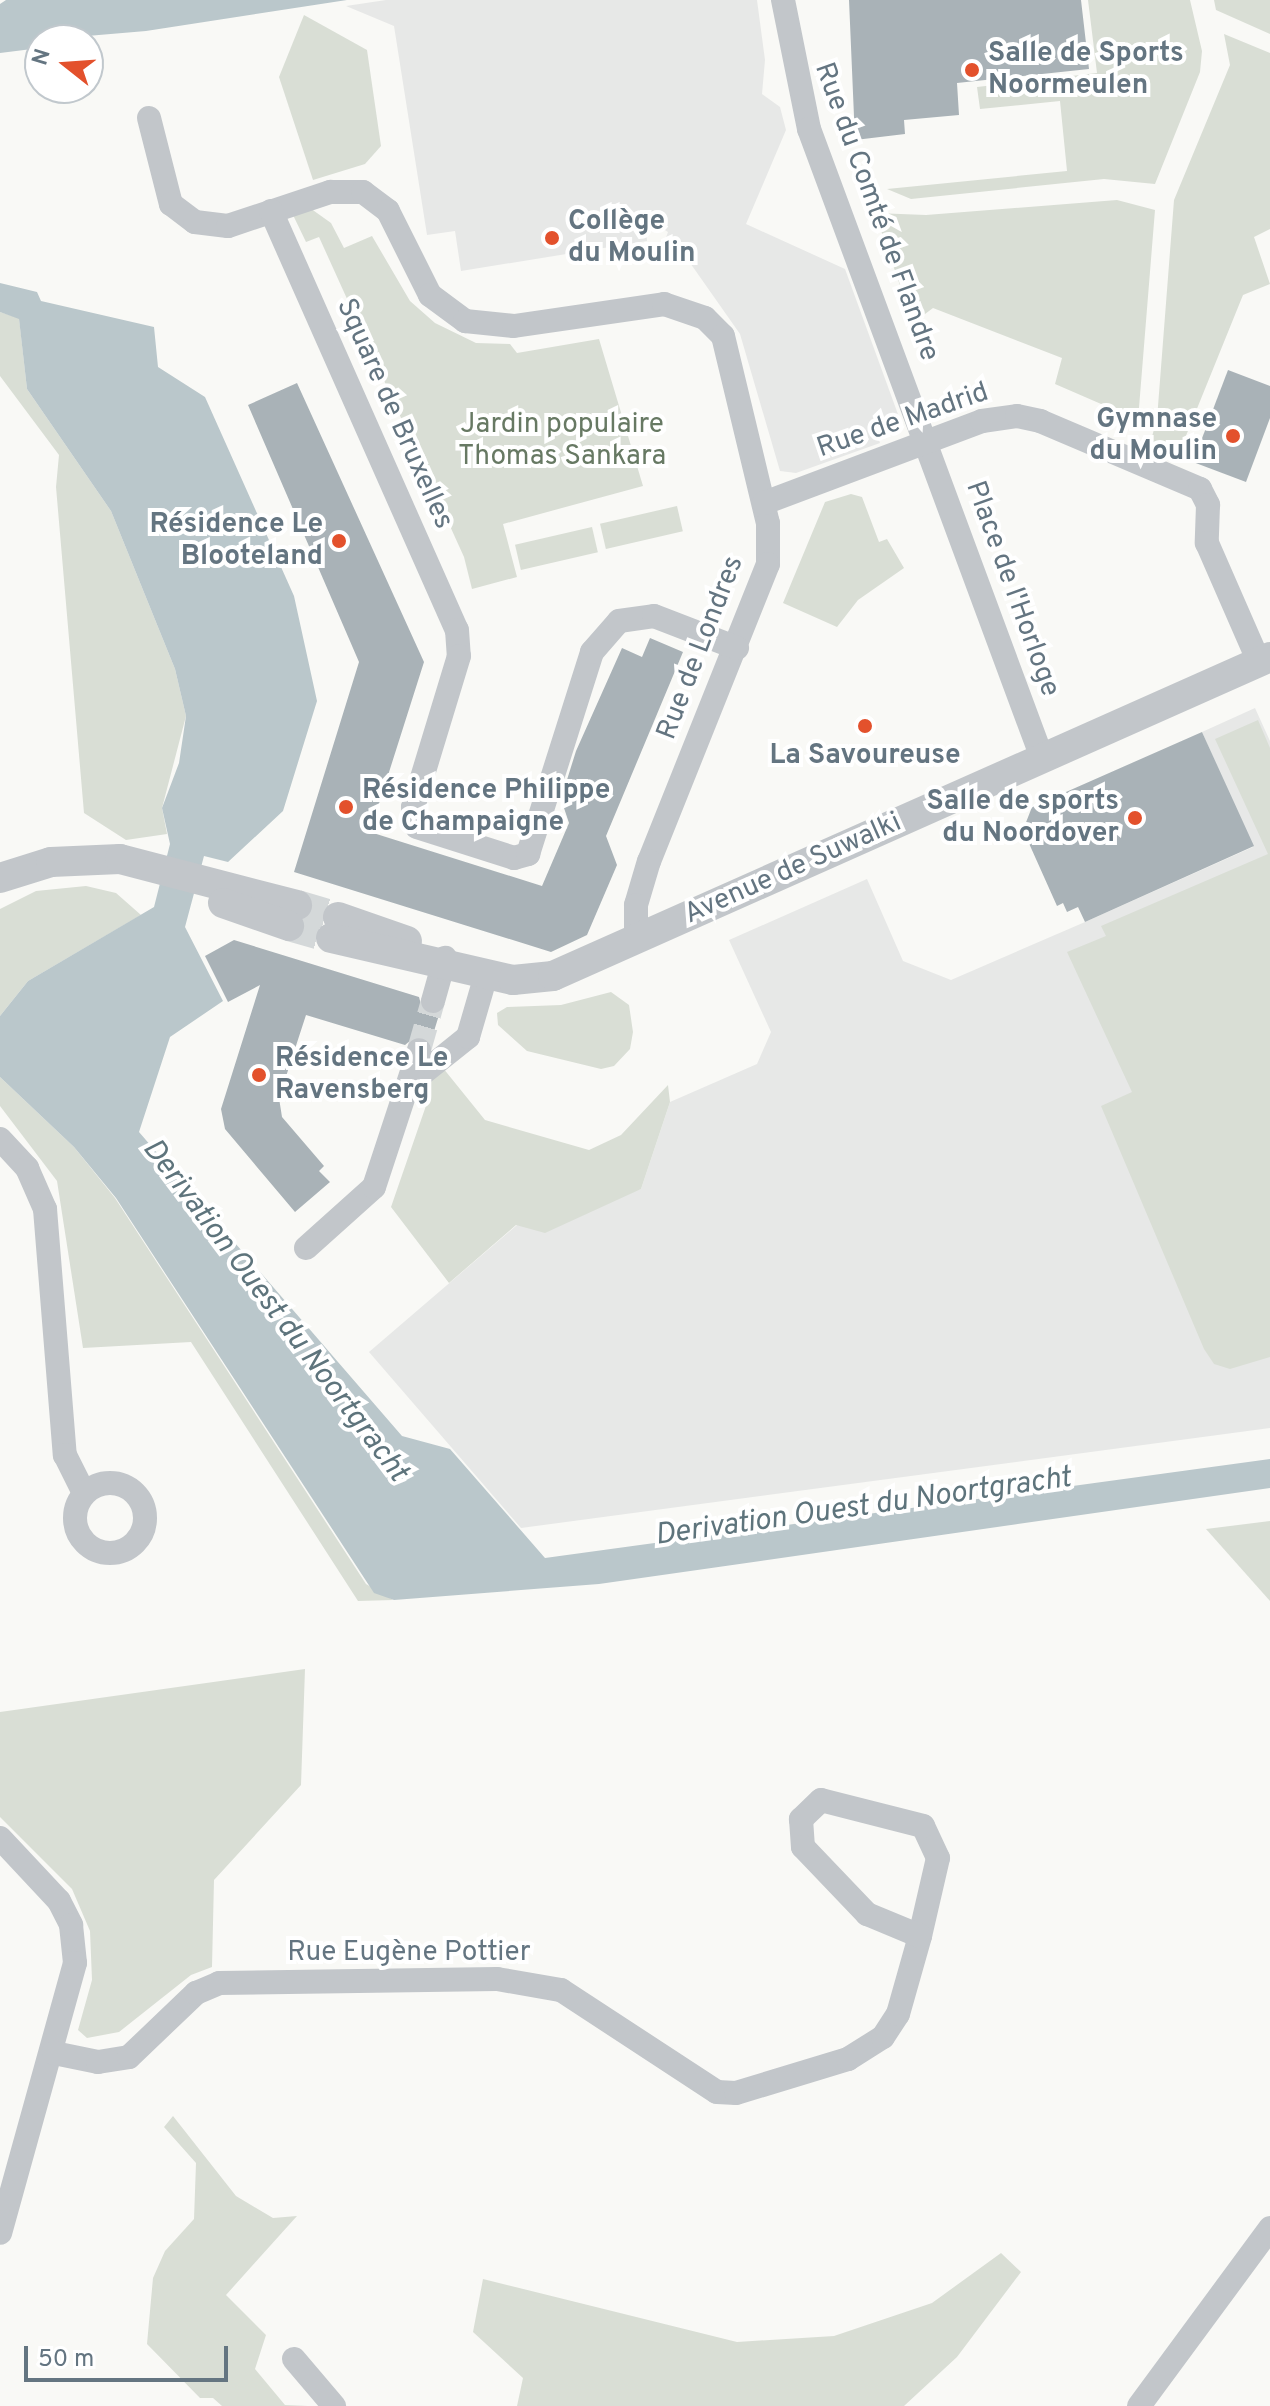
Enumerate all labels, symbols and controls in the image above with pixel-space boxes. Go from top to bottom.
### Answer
north arrow [24,24,104,104]
place label: Salle de Sports Noormeulen [988,37,1184,103]
text: N [27,46,58,69]
street label: Rue du Comté de Flandre [806,58,946,366]
marker: Salle de Sports Noormeulen [963,61,981,79]
place label: Collège du Moulin [568,205,695,271]
marker: Collège du Moulin [543,229,561,247]
street label: Square de Bruxelles [328,294,460,534]
street label: Rue de Madrid [813,376,993,466]
place label: Gymnase du Moulin [1090,403,1217,469]
park label: Jardin populaire Thomas Sankara [458,408,666,474]
marker: Gymnase du Moulin [1224,427,1242,445]
street label: Place de l'Horloge [957,477,1067,701]
place label: Résidence Le Blooteland [150,508,323,574]
marker: Résidence Le Blooteland [330,532,348,550]
street label: Rue de Londres [651,551,751,745]
marker: La Savoureuse [856,717,874,735]
place label: La Savoureuse [770,739,960,773]
place label: Résidence Philippe de Champaigne [362,774,610,840]
place label: Salle de sports du Noordover [927,785,1119,851]
marker: Résidence Philippe de Champaigne [337,798,355,816]
street label: Avenue de Suwalki [679,806,907,932]
marker: Salle de sports du Noordover [1126,809,1144,827]
place label: Résidence Le Ravensberg [275,1042,448,1108]
marker: Résidence Le Ravensberg [250,1066,268,1084]
water label: Derivation Ouest du Noortgracht [133,1133,415,1489]
water label: Derivation Ouest du Noortgracht [653,1461,1073,1555]
street label: Rue Eugène Pottier [287,1936,531,1970]
scale bar [28,2330,232,2380]
text: 50 m [38,2345,94,2375]

